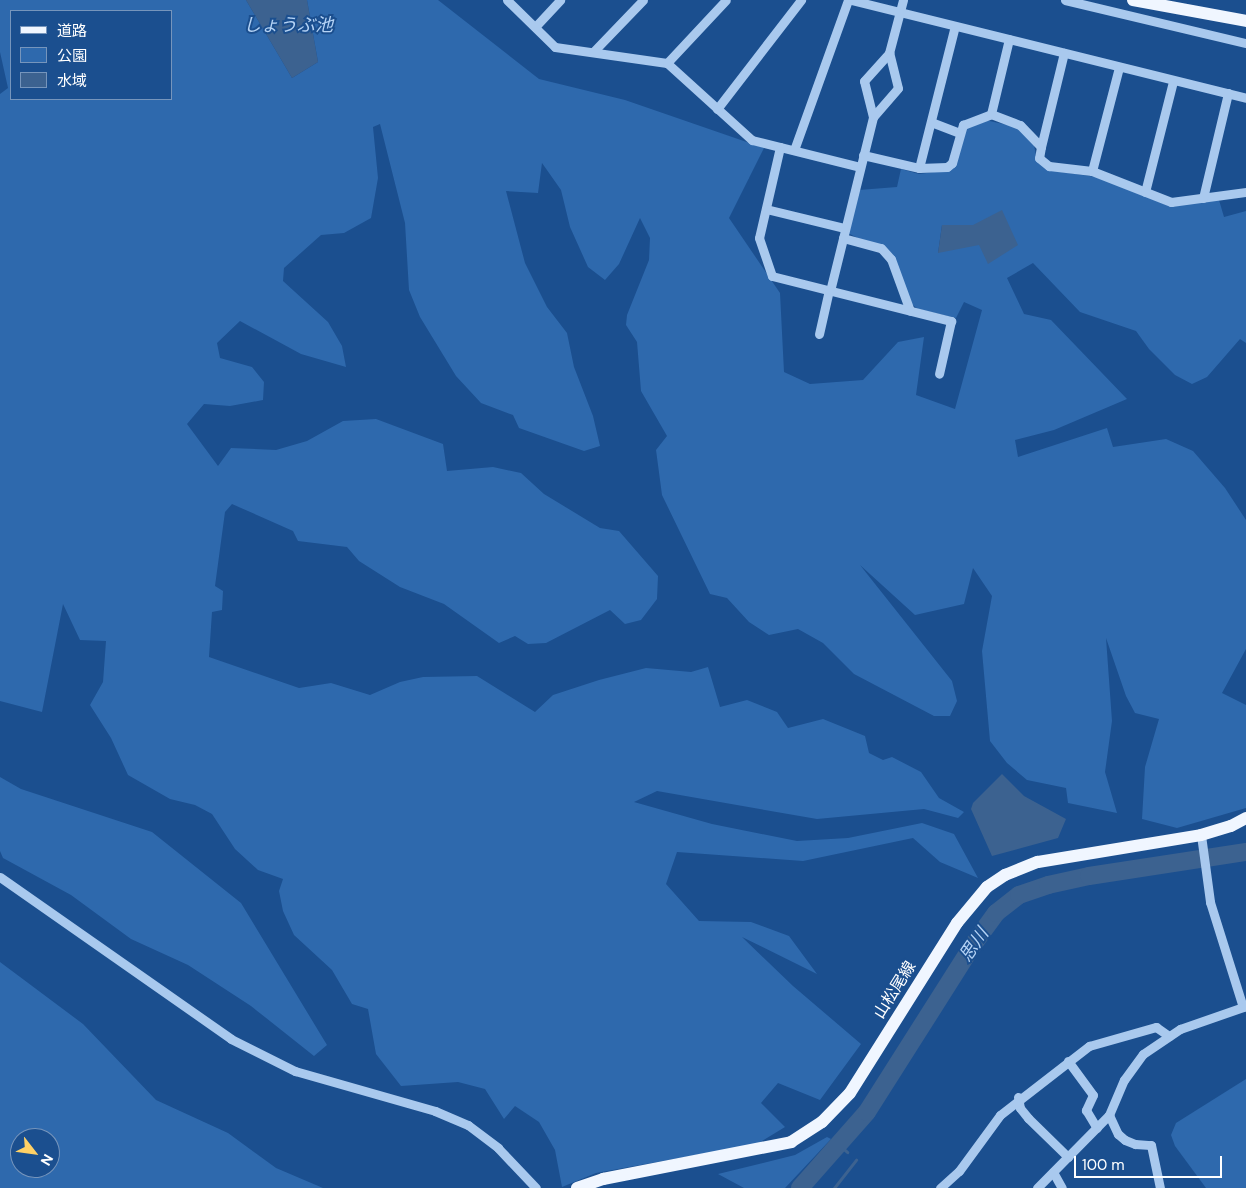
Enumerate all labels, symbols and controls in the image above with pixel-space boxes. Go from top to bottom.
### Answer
legend [10,10,172,100]
water label: しょうぶ池 [243,14,333,36]
text: 道路 [57,21,87,41]
text: 公園 [57,46,87,66]
text: 水域 [57,71,87,91]
water label: 思川 [955,924,993,966]
street label: 山松尾線 [870,958,920,1022]
north arrow [10,1128,60,1178]
scale bar [1076,1146,1224,1178]
text: N [37,1151,57,1169]
text: 100 m [1082,1155,1125,1175]

